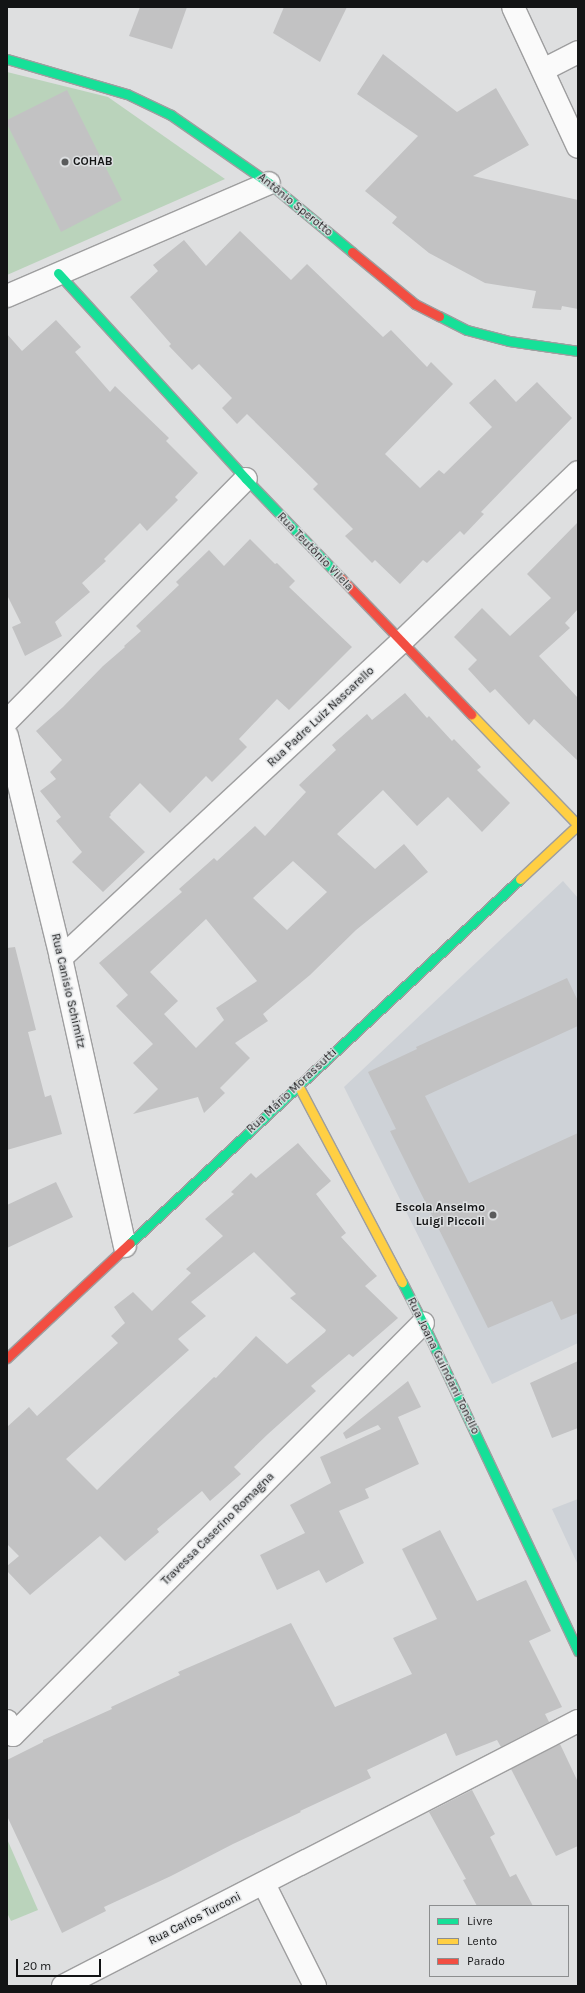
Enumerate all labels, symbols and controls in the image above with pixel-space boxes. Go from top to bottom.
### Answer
place label: COHAB [73,155,113,169]
marker: COHAB [60,157,70,167]
street label: Antônio Sperotto [255,170,335,240]
street label: Rua Teutônio Vilela [274,510,356,594]
street label: Rua Padre Luiz Nascarello [265,664,377,770]
street label: Rua Canisio Schimitz [48,932,88,1050]
street label: Rua Mário Morassutti [244,1045,340,1137]
place label: Escola Anselmo Luigi Piccoli [395,1201,485,1229]
marker: Escola Anselmo Luigi Piccoli [488,1210,498,1220]
street label: Rua Joana Guindani Tonello [404,1295,482,1437]
street label: Travessa Caserino Romagna [159,1470,277,1588]
street label: Rua Carlos Turconi [146,1889,244,1949]
legend [429,1905,569,1977]
text: Livre [467,1914,493,1928]
text: Lento [467,1934,497,1948]
scale bar [18,1951,103,1977]
text: Parado [467,1954,505,1968]
text: 20 m [23,1959,51,1973]

